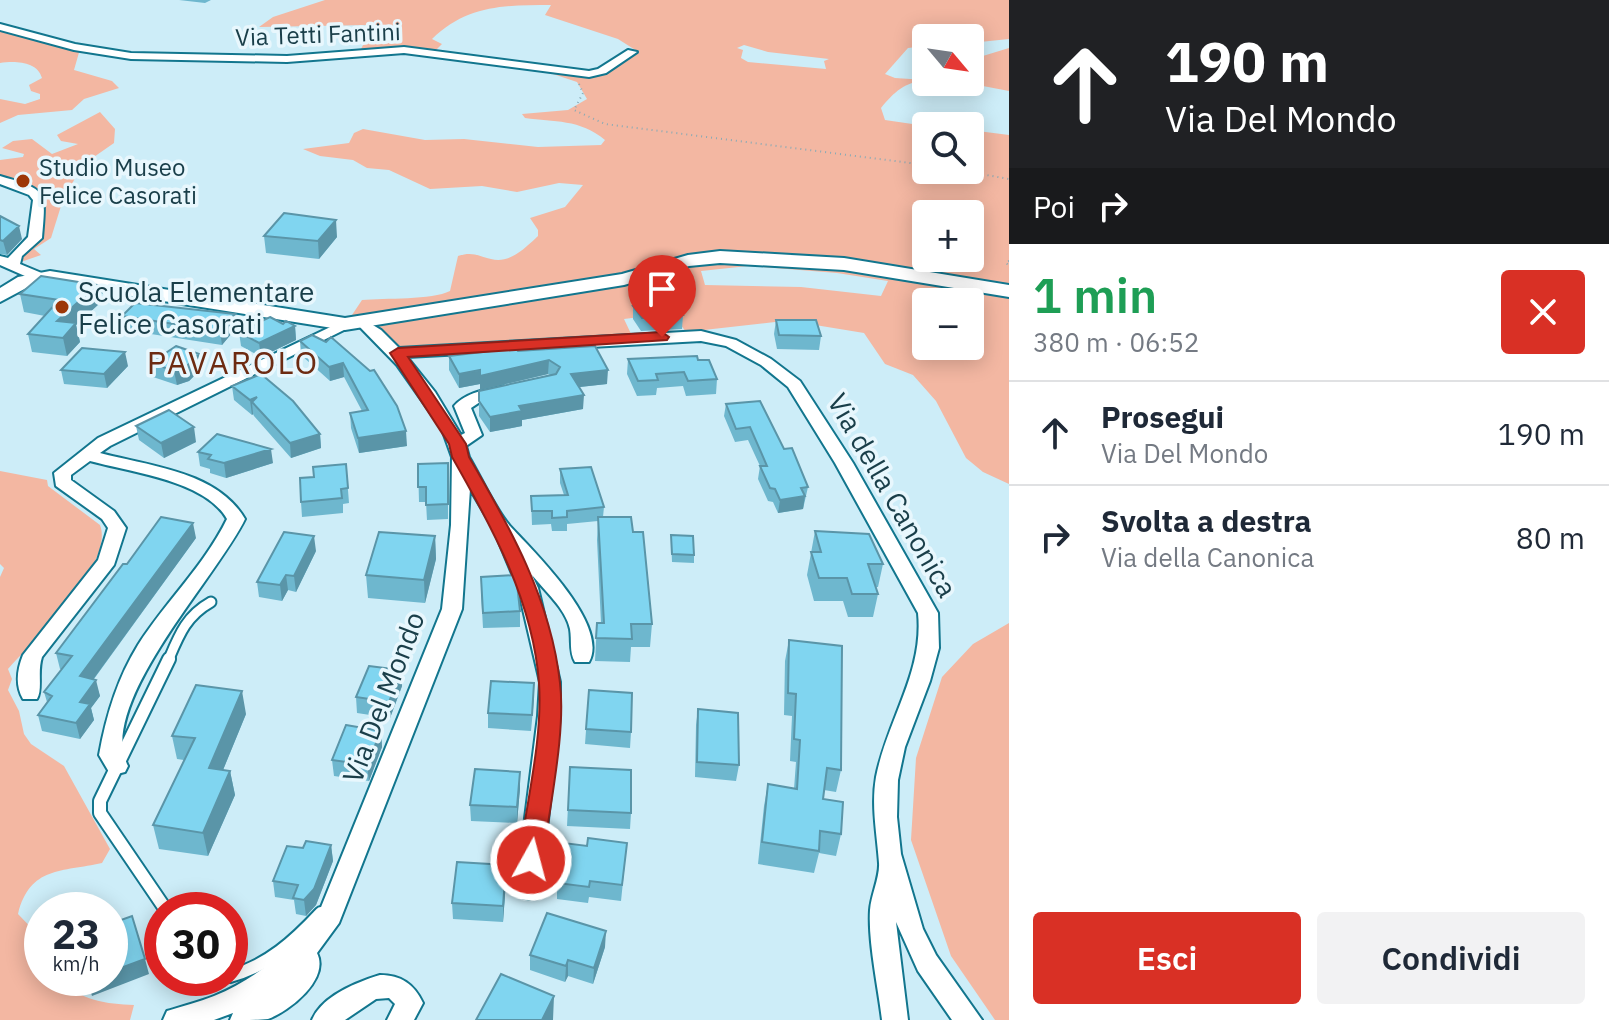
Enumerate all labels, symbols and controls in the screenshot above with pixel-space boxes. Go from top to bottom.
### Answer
street label: Via Tetti Fantini [235,15,401,53]
north arrow [912,24,984,96]
map controls [912,24,984,360]
text: 190 m [1165,25,1329,97]
icon: ahead [1033,32,1137,136]
text: Via Del Mondo [1165,95,1397,142]
button: search [912,112,984,184]
place label: Studio Museo Felice Casorati [39,151,197,211]
marker: Studio Museo Felice Casorati [14,172,32,190]
icon: right [1091,184,1135,228]
text: Poi [1033,187,1075,226]
button: + [912,200,984,272]
pin [628,255,696,337]
text: 1 min [1033,264,1157,326]
icon: arrive [640,267,684,311]
button: close [1501,270,1585,354]
place label: Scuola Elementare Felice Casorati [78,273,314,342]
button: − [912,288,984,360]
marker: Scuola Elementare Felice Casorati [53,298,71,316]
text: 380 m · 06:52 [1033,325,1199,359]
district label: PAVAROLO [147,341,319,383]
street label: Via della Canonica [820,386,966,604]
text: Prosegui [1101,397,1224,436]
icon: ahead [1033,411,1077,455]
text: 190 m [1498,414,1585,453]
text: Via Del Mondo [1101,436,1268,470]
text: Svolta a destra [1101,501,1312,540]
icon: right [1033,515,1077,559]
text: 80 m [1516,518,1585,557]
text: Via della Canonica [1101,540,1314,574]
street label: Via Del Mondo [333,606,433,788]
position arrow [489,818,573,902]
speed limit sign: 30 [144,892,248,996]
text: 23 [52,908,100,960]
button: Esci [1033,912,1301,1004]
button: Condividi [1317,912,1585,1004]
text: km/h [52,950,100,977]

